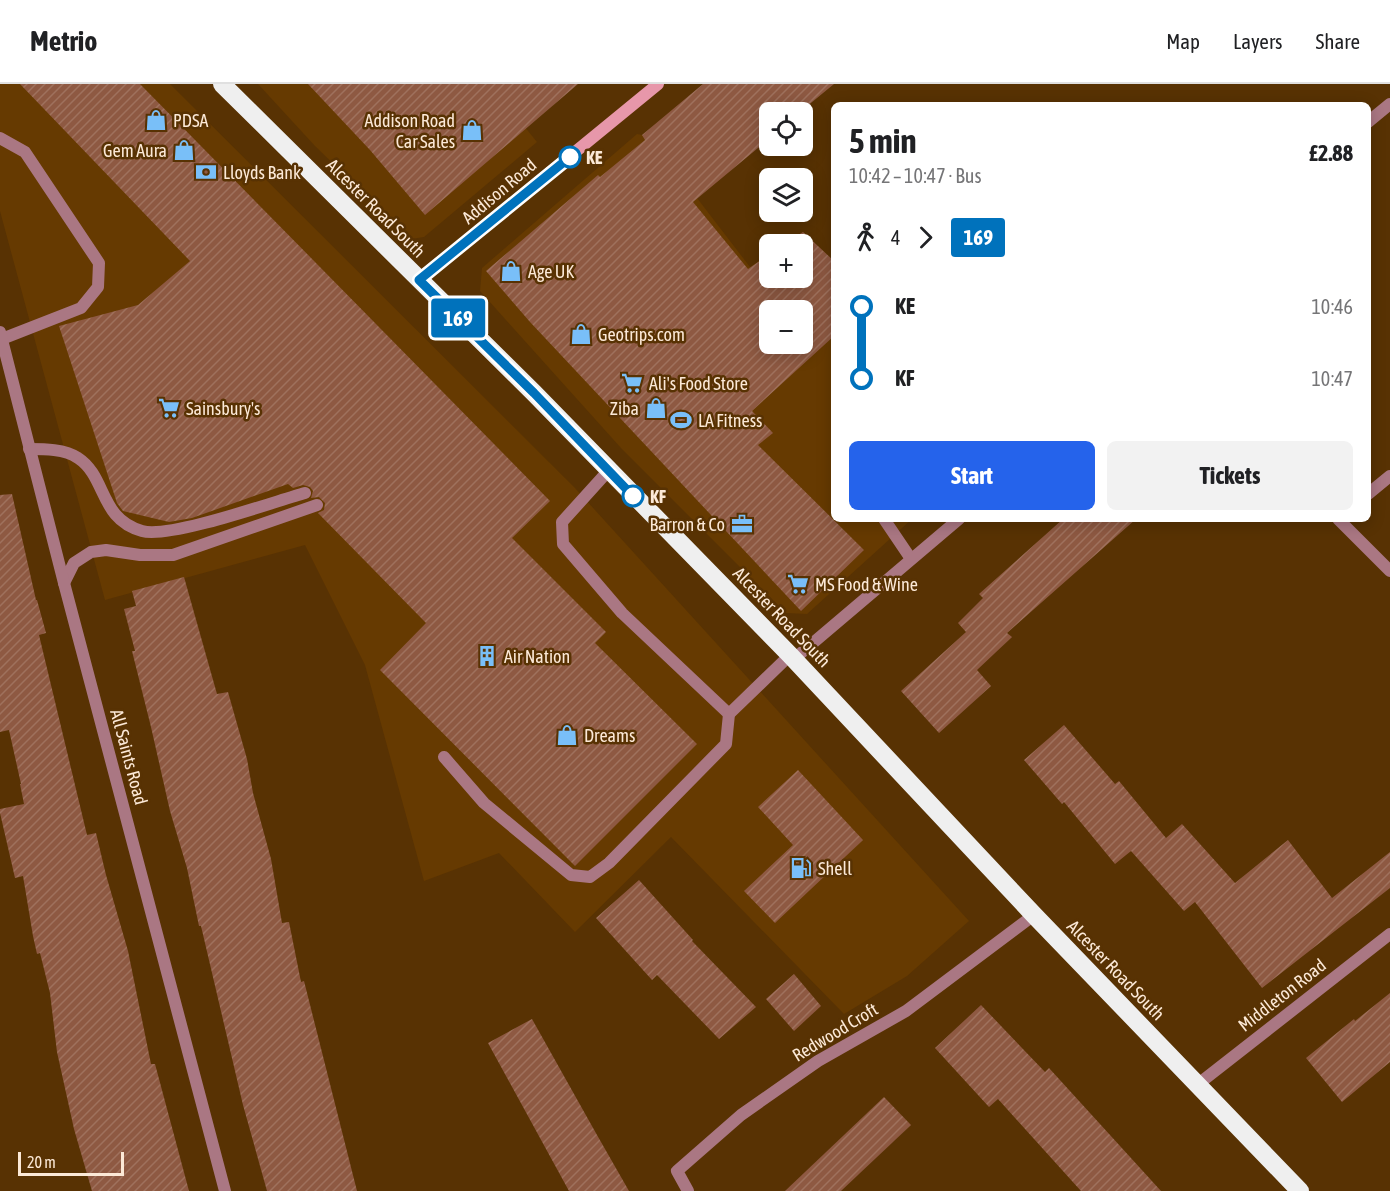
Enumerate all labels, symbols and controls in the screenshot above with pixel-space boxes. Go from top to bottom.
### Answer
text: Metrio [30,25,97,57]
text: Map [1166,29,1200,53]
text: Layers [1233,29,1283,53]
text: Share [1316,29,1360,53]
map controls [759,102,813,354]
button: locate [759,102,813,156]
shop icon: PDSA [144,108,168,132]
place label: PDSA [173,110,208,131]
place label: Addison Road Car Sales [365,110,455,152]
shop icon: Addison Road Car Sales [460,118,484,142]
text: 5 min [849,122,916,160]
shop icon: Gem Aura [172,138,196,162]
place label: Gem Aura [103,140,167,161]
text: £2.88 [1309,140,1353,166]
marker: KE [559,146,581,168]
place label: KE [586,147,603,168]
street label: Alcester Road South [322,154,430,262]
street label: Addison Road [458,154,540,228]
bank icon: Lloyds Bank [194,160,218,184]
place label: Lloyds Bank [223,162,301,183]
text: 10:42 – 10:47 · Bus [849,164,982,187]
button: layers [759,168,813,222]
icon: walk [849,221,882,254]
icon: forward [909,221,942,254]
text: 169 [963,225,993,249]
text: 4 [891,226,900,249]
button: + [759,234,813,288]
shop icon: Age UK [499,259,523,283]
place label: Age UK [528,261,574,282]
text: KE [895,293,915,319]
text: 10:46 [1311,295,1353,318]
line badge: 169 [424,298,492,338]
button: − [759,300,813,354]
text: 169 [443,306,473,330]
shop icon: Geotrips.com [569,322,593,346]
place label: Geotrips.com [598,324,685,345]
text: KF [895,365,915,391]
text: 10:47 [1311,367,1353,390]
supermarket icon: Ali's Food Store [620,371,644,395]
place label: Ali's Food Store [649,373,748,394]
supermarket icon: Sainsbury's [157,396,181,420]
shop icon: Ziba [644,396,668,420]
place label: Sainsbury's [186,398,260,419]
place label: Ziba [610,398,639,419]
sports icon: LA Fitness [669,408,693,432]
place label: LA Fitness [698,410,762,431]
button: Start [849,441,1095,510]
button: Tickets [1107,441,1353,510]
marker: KF [622,485,644,507]
place label: KF [650,486,666,507]
office icon: Barron & Co [730,512,754,536]
place label: Barron & Co [649,514,725,535]
street label: Alcester Road South [729,563,835,671]
supermarket icon: MS Food & Wine [786,572,810,596]
place label: MS Food & Wine [815,574,918,595]
building icon: Air Nation [475,644,499,668]
place label: Air Nation [504,646,570,667]
street label: All Saints Road [106,707,152,807]
shop icon: Dreams [555,723,579,747]
place label: Dreams [584,725,635,746]
fuel station icon: Shell [789,856,813,880]
place label: Shell [818,858,852,879]
street label: Alcester Road South [1063,916,1169,1024]
street label: Middleton Road [1234,954,1330,1036]
street label: Redwood Croft [788,998,882,1066]
scale bar [18,1149,124,1176]
text: 20 m [27,1153,56,1171]

